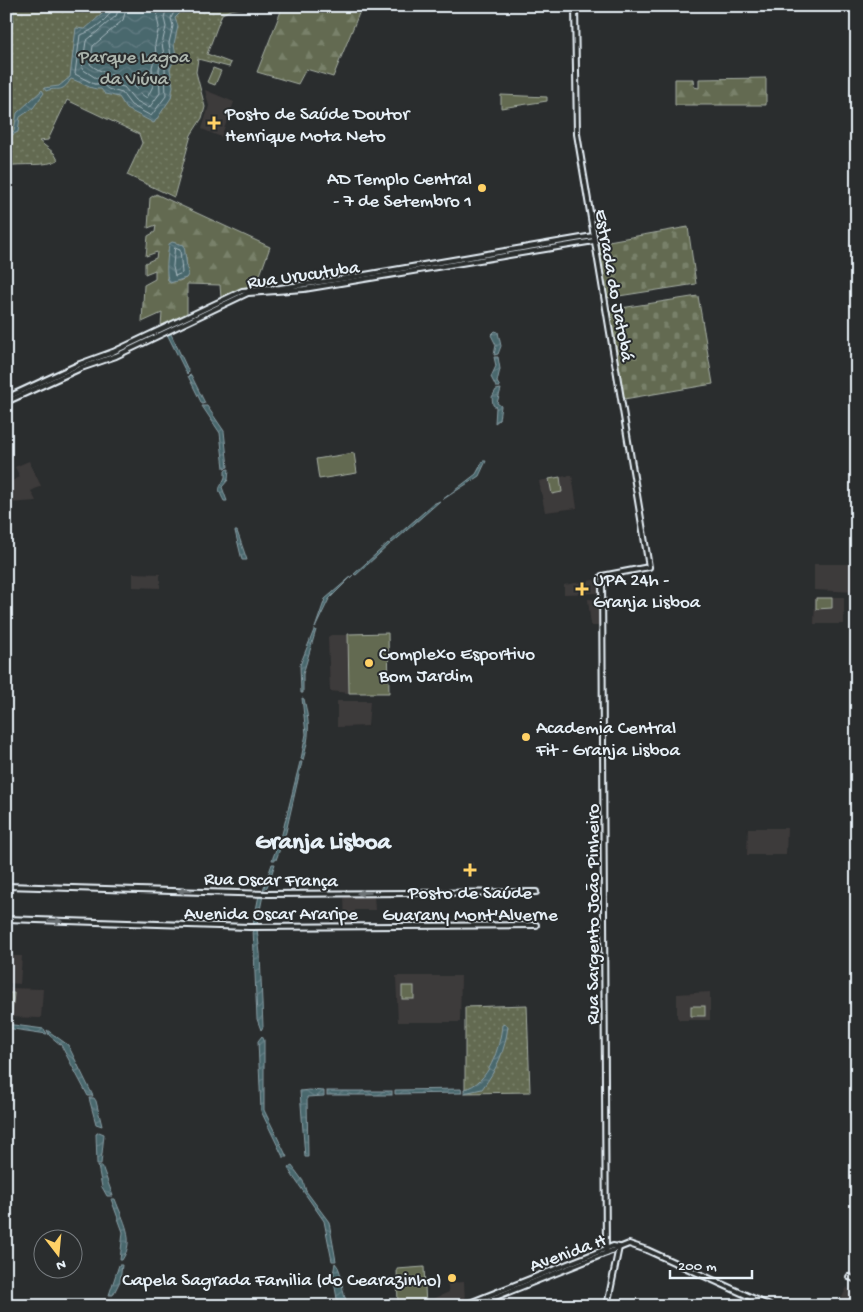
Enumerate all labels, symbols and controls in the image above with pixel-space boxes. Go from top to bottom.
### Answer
park label: Parque Lagoa da Viúva [77,47,191,92]
place label: Posto de Saúde Doutor Henrique Mota Neto [224,104,411,149]
marker: Posto de Saúde Doutor Henrique Mota Neto [207,116,221,130]
place label: AD Templo Central - 7 de Setembro 1 [327,169,472,214]
marker: AD Templo Central - 7 de Setembro 1 [476,182,488,194]
street label: Estrada do Jatobá [588,208,638,365]
street label: Rua Urucutuba [246,257,363,296]
place label: UPA 24h - Granja Lisboa [593,570,702,615]
marker: UPA 24h - Granja Lisboa [575,582,589,596]
place label: Complexo Esportivo Bom Jardim [378,644,535,689]
marker: Complexo Esportivo Bom Jardim [363,657,375,669]
place label: Academia Central Fit - Granja Lisboa [535,718,681,763]
marker: Academia Central Fit - Granja Lisboa [520,731,532,743]
street label: Rua Sargento João Pinheiro [583,803,606,1024]
district label: Granja Lisboa [255,829,392,858]
marker: Posto de Saúde Guarany Mont'Alverne [463,863,477,877]
street label: Rua Oscar França [204,869,339,894]
place label: Posto de Saúde Guarany Mont'Alverne [382,883,558,928]
one-way arrow [176,887,192,895]
one-way arrow [356,889,372,897]
street label: Avenida Oscar Araripe [184,904,358,927]
one-way arrow [47,917,63,925]
north arrow [32,1230,82,1280]
street label: Avenida H [527,1230,610,1279]
scale bar [670,1247,753,1279]
text: N [54,1255,68,1274]
text: 200 m [678,1258,717,1276]
place label: Capela Sagrada Familia (do Cearazinho) [122,1270,442,1293]
marker: Capela Sagrada Familia (do Cearazinho) [446,1272,458,1284]

